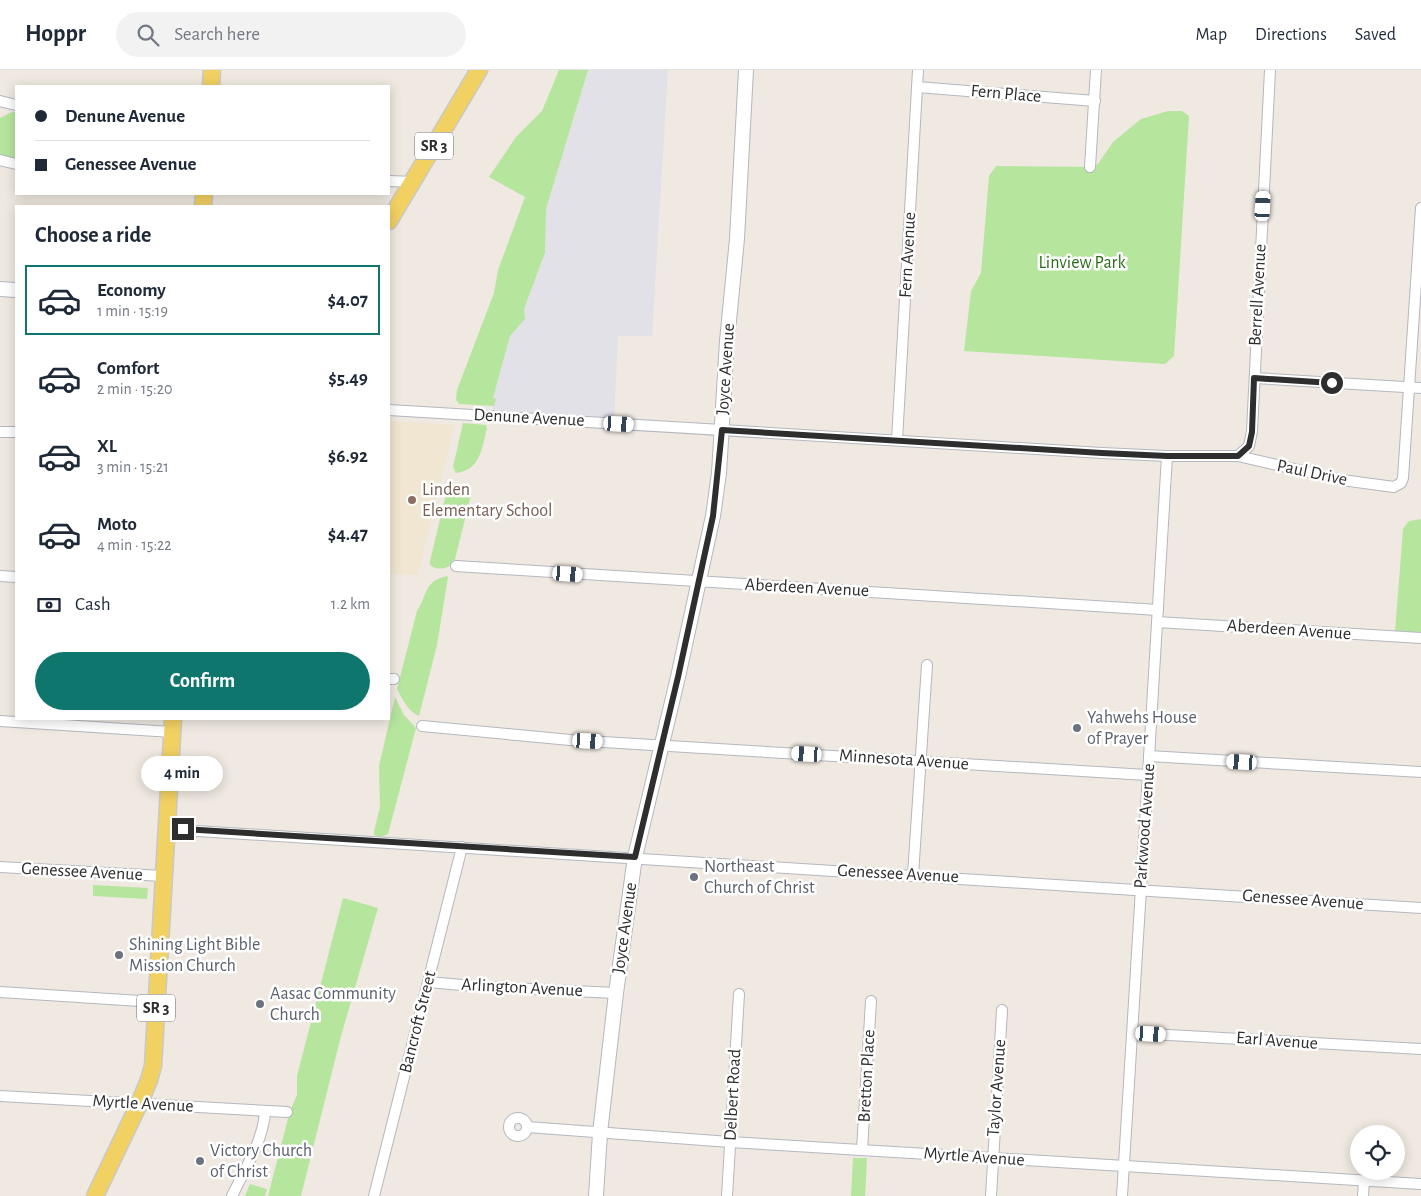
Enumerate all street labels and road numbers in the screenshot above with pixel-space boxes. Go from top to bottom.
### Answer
street label: Fern Place [970,82,1042,106]
road number: SR 3 [415,132,453,160]
street label: Fern Avenue [897,212,919,298]
street label: Berrell Avenue [1246,244,1270,346]
street label: Joyce Avenue [714,323,738,415]
street label: Denune Avenue [473,406,585,430]
street label: Paul Drive [1275,457,1349,489]
street label: Aberdeen Avenue [744,576,870,600]
street label: Aberdeen Avenue [1226,617,1352,643]
street label: Minnesota Avenue [838,746,970,774]
street label: Parkwood Avenue [1132,763,1158,889]
street label: Genessee Avenue [21,860,143,884]
street label: Genessee Avenue [837,862,959,886]
street label: Joyce Avenue [610,881,640,975]
street label: Genessee Avenue [1242,887,1364,913]
street label: Bancroft Street [397,969,439,1075]
street label: Arlington Avenue [461,976,583,1000]
road number: SR 3 [137,994,175,1021]
street label: Bretton Place [856,1029,878,1123]
street label: Earl Avenue [1235,1029,1319,1053]
street label: Taylor Avenue [985,1039,1009,1137]
street label: Delbert Road [722,1048,744,1142]
street label: Myrtle Avenue [92,1092,194,1116]
street label: Myrtle Avenue [923,1144,1025,1170]

